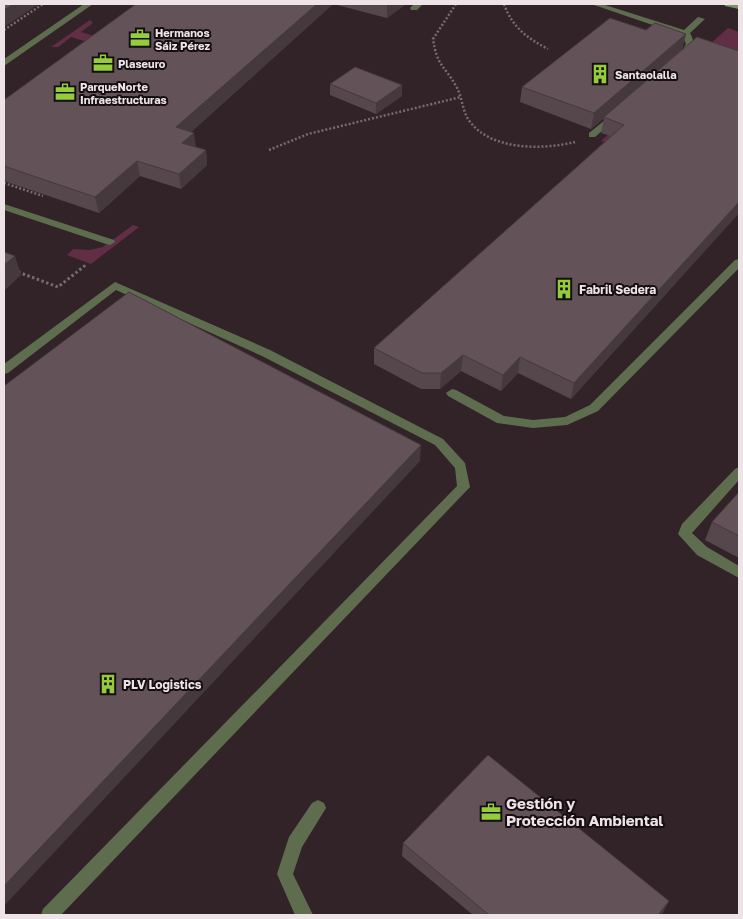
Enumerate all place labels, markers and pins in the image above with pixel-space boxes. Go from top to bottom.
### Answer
place label: Hermanos Sáiz Pérez [155,26,210,52]
office icon: Hermanos Sáiz Pérez [129,27,151,49]
office icon: Plaseuro [92,52,114,74]
place label: Plaseuro [118,57,166,70]
building icon: Santaolalla [589,63,611,85]
place label: Santaolalla [615,68,677,81]
place label: ParqueNorte Infraestructuras [80,80,167,106]
office icon: ParqueNorte Infraestructuras [54,81,76,103]
building icon: Fabril Sedera [553,278,575,300]
place label: Fabril Sedera [579,282,656,297]
building icon: PLV Logistics [97,673,119,695]
place label: PLV Logistics [123,677,202,692]
place label: Gestión y Protección Ambiental [506,794,663,829]
office icon: Gestión y Protección Ambiental [480,801,502,823]

